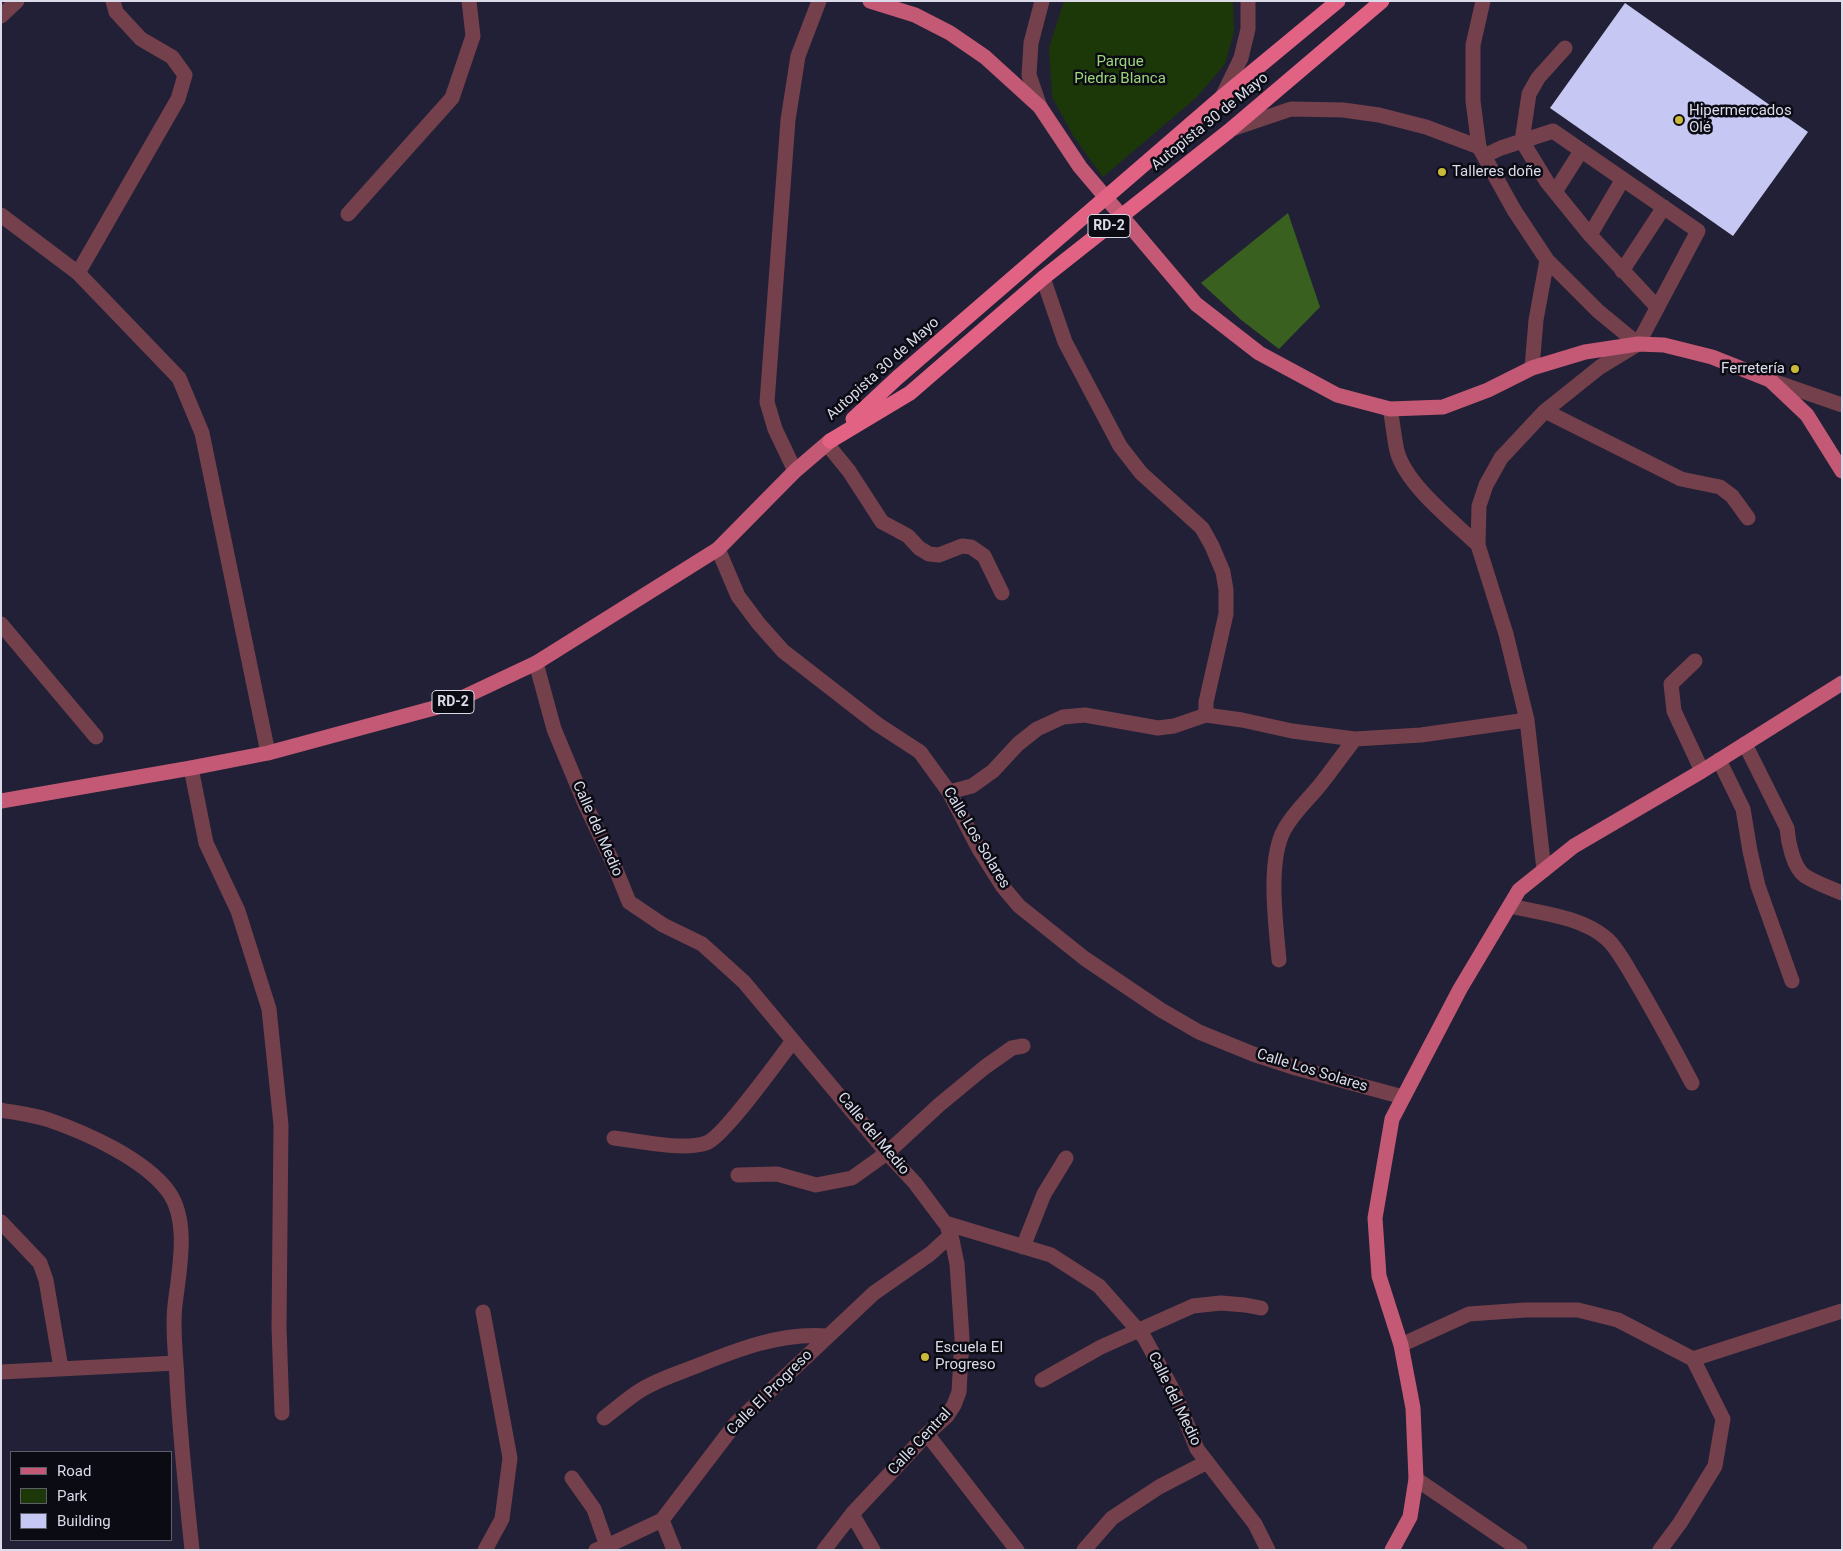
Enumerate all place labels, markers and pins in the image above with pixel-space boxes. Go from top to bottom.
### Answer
place label: Hipermercados Olé [1689,102,1792,137]
marker: Hipermercados Olé [1673,114,1685,126]
place label: Talleres doñe [1452,163,1541,181]
marker: Talleres doñe [1436,166,1448,178]
place label: Ferretería [1721,360,1785,378]
marker: Ferretería [1789,363,1801,375]
place label: Escuela El Progreso [935,1339,1003,1374]
marker: Escuela El Progreso [919,1351,931,1363]

